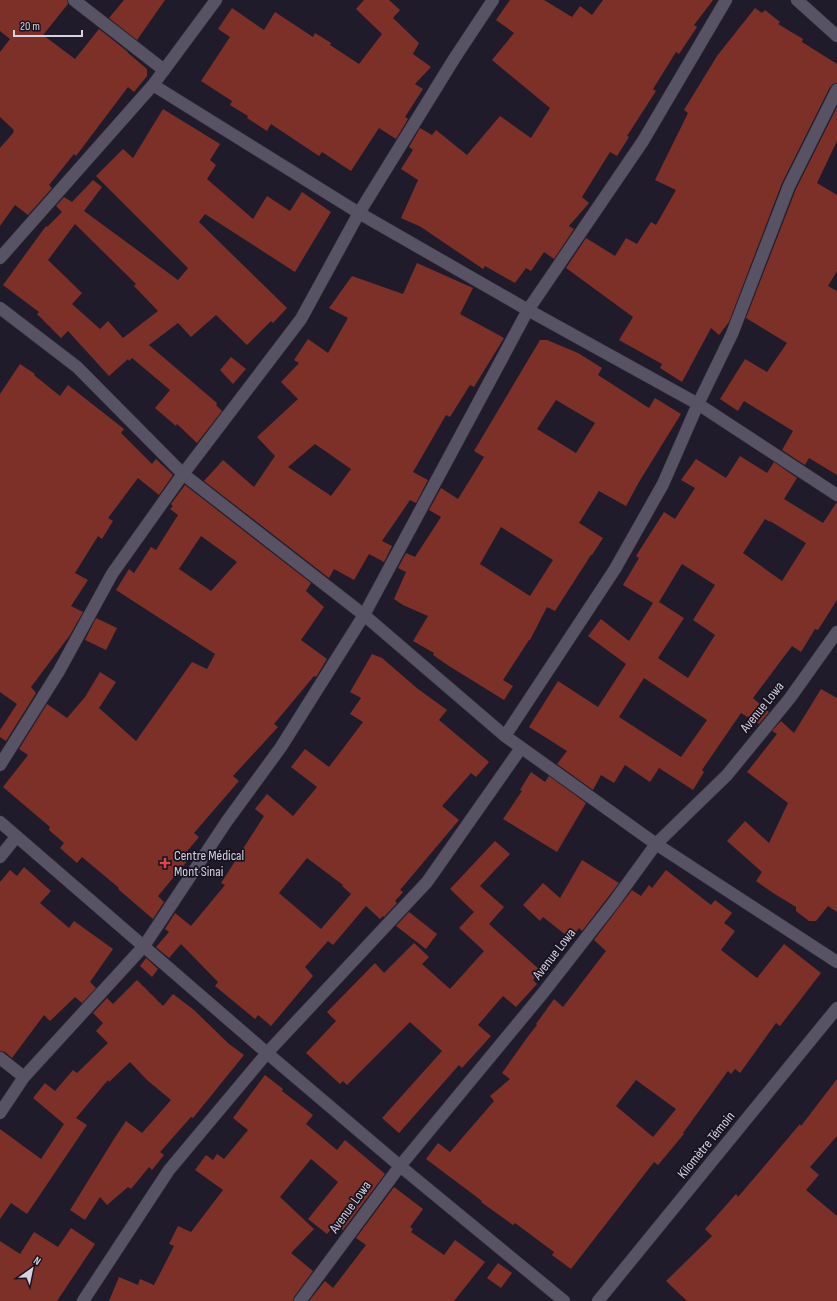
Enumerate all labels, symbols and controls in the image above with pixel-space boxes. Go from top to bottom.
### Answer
scale bar [14,12,82,38]
text: 20 m [20,19,40,34]
street label: Avenue Lowa [736,678,788,737]
place label: Centre Médical Mont Sinai [174,847,244,880]
marker: Centre Médical Mont Sinai [159,857,171,869]
street label: Avenue Lowa [528,925,579,984]
street label: Kilomètre Témoin [674,1108,738,1182]
street label: Avenue Lowa [325,1178,375,1237]
north arrow [12,1249,52,1289]
text: N [31,1254,43,1268]

